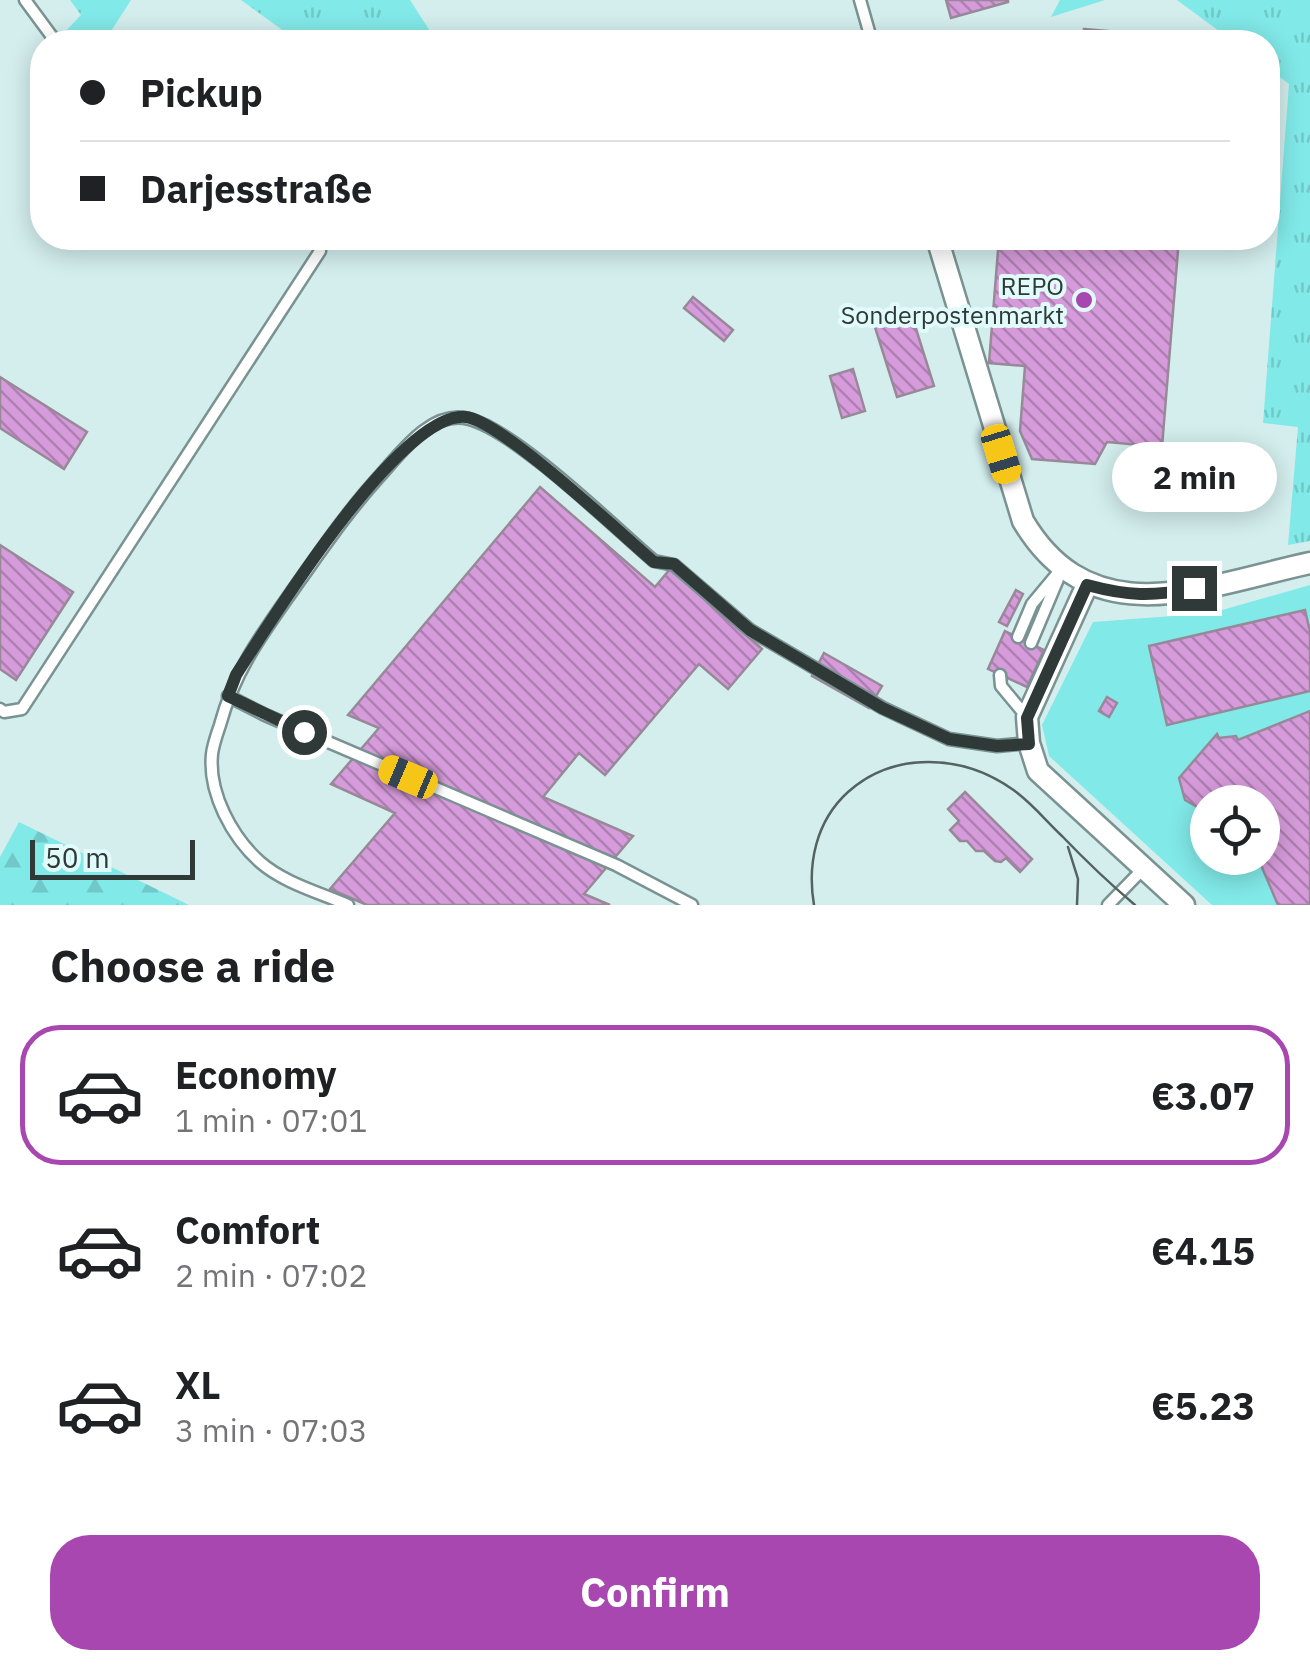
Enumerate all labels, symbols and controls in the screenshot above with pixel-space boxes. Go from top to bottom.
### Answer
text: Pickup [140,68,263,117]
text: Darjesstraße [140,164,372,213]
place label: REPO Sonderpostenmarkt [841,269,1064,331]
marker: REPO Sonderpostenmarkt [1073,289,1095,311]
car [978,421,1024,487]
callout: 2 min [1112,443,1276,513]
text: 2 min [1153,456,1236,498]
route end [1172,566,1217,611]
route start [282,710,327,755]
car [375,751,441,803]
map controls [1190,785,1280,875]
button: locate [1190,785,1280,875]
scale bar [30,835,195,880]
text: 50 m [45,839,110,876]
text: Choose a ride [50,936,335,994]
icon: car [55,1050,145,1140]
text: Economy [175,1050,337,1099]
text: €3.07 [1151,1071,1255,1120]
text: 1 min · 07:01 [175,1099,368,1141]
icon: car [55,1205,145,1295]
text: Comfort [175,1205,320,1254]
text: €4.15 [1151,1226,1255,1275]
text: 2 min · 07:02 [175,1254,368,1296]
icon: car [55,1360,145,1450]
text: XL [175,1360,221,1409]
text: €5.23 [1151,1381,1255,1430]
text: 3 min · 07:03 [175,1409,368,1451]
button: Confirm [50,1535,1260,1650]

